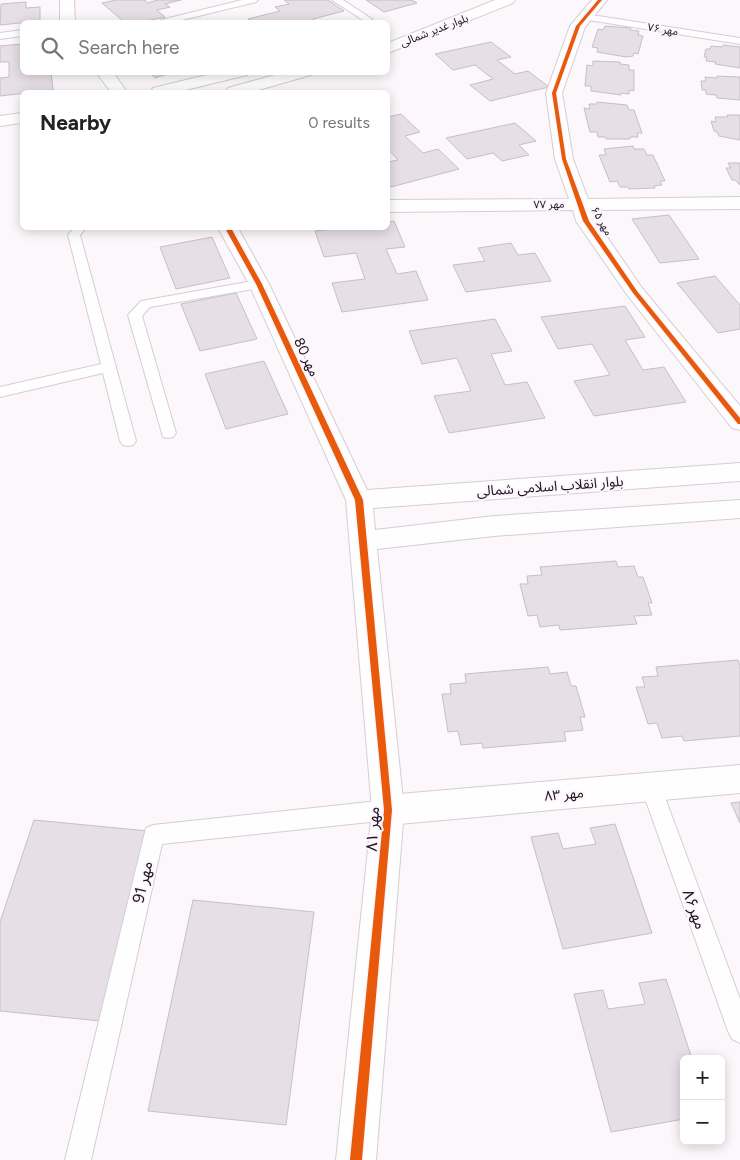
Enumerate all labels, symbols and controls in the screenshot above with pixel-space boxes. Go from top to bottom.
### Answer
street label: بلوار غدیر شمالی [398,12,470,49]
search box [20,20,390,75]
street label: مهر ۷۶ [647,21,679,38]
icon: search [38,34,66,62]
text: Search here [78,36,180,59]
text: Nearby [40,110,111,135]
text: 0 results [308,113,370,132]
street label: مهر ۷۷ [533,198,565,211]
street label: مهر ۶۵ [588,205,615,238]
street label: مهر 80 [290,335,323,379]
street label: بلوار انقلاب اسلامی شمالی [476,473,624,500]
street label: مهر ۸۳ [544,784,584,805]
street label: مهر ۸۱ [362,806,383,852]
street label: مهر 91 [128,859,157,905]
street label: مهر۸۶ [679,887,710,932]
map controls [680,1055,725,1145]
button: + [680,1055,725,1100]
button: − [680,1100,725,1145]

